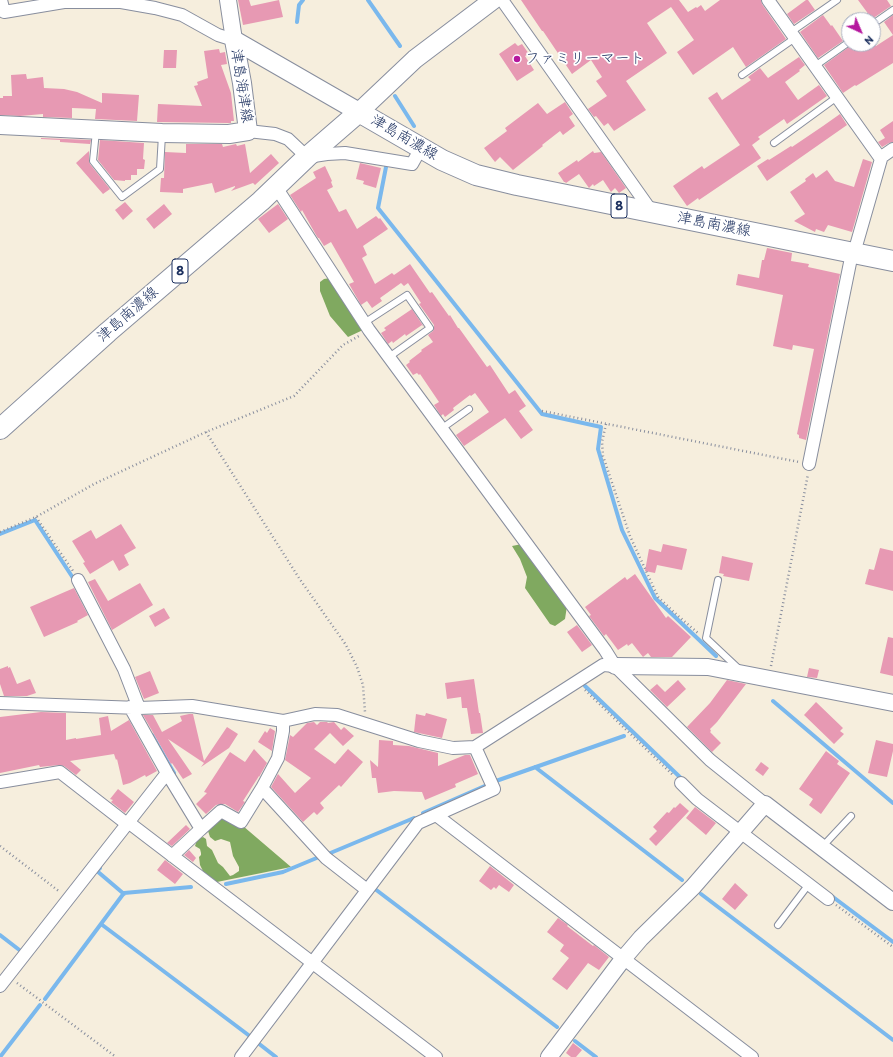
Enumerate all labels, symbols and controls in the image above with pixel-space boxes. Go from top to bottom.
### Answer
north arrow [841,12,881,52]
text: N [862,33,876,48]
street label: 津島海津線 [226,48,256,124]
place label: ファミリーマート [525,50,645,68]
marker: ファミリーマート [512,54,522,64]
street label: 津島南濃線 [367,111,441,165]
road number: 8 [611,194,627,218]
street label: 津島南濃線 [675,209,753,241]
road number: 8 [172,259,188,283]
street label: 津島南濃線 [94,284,162,346]

